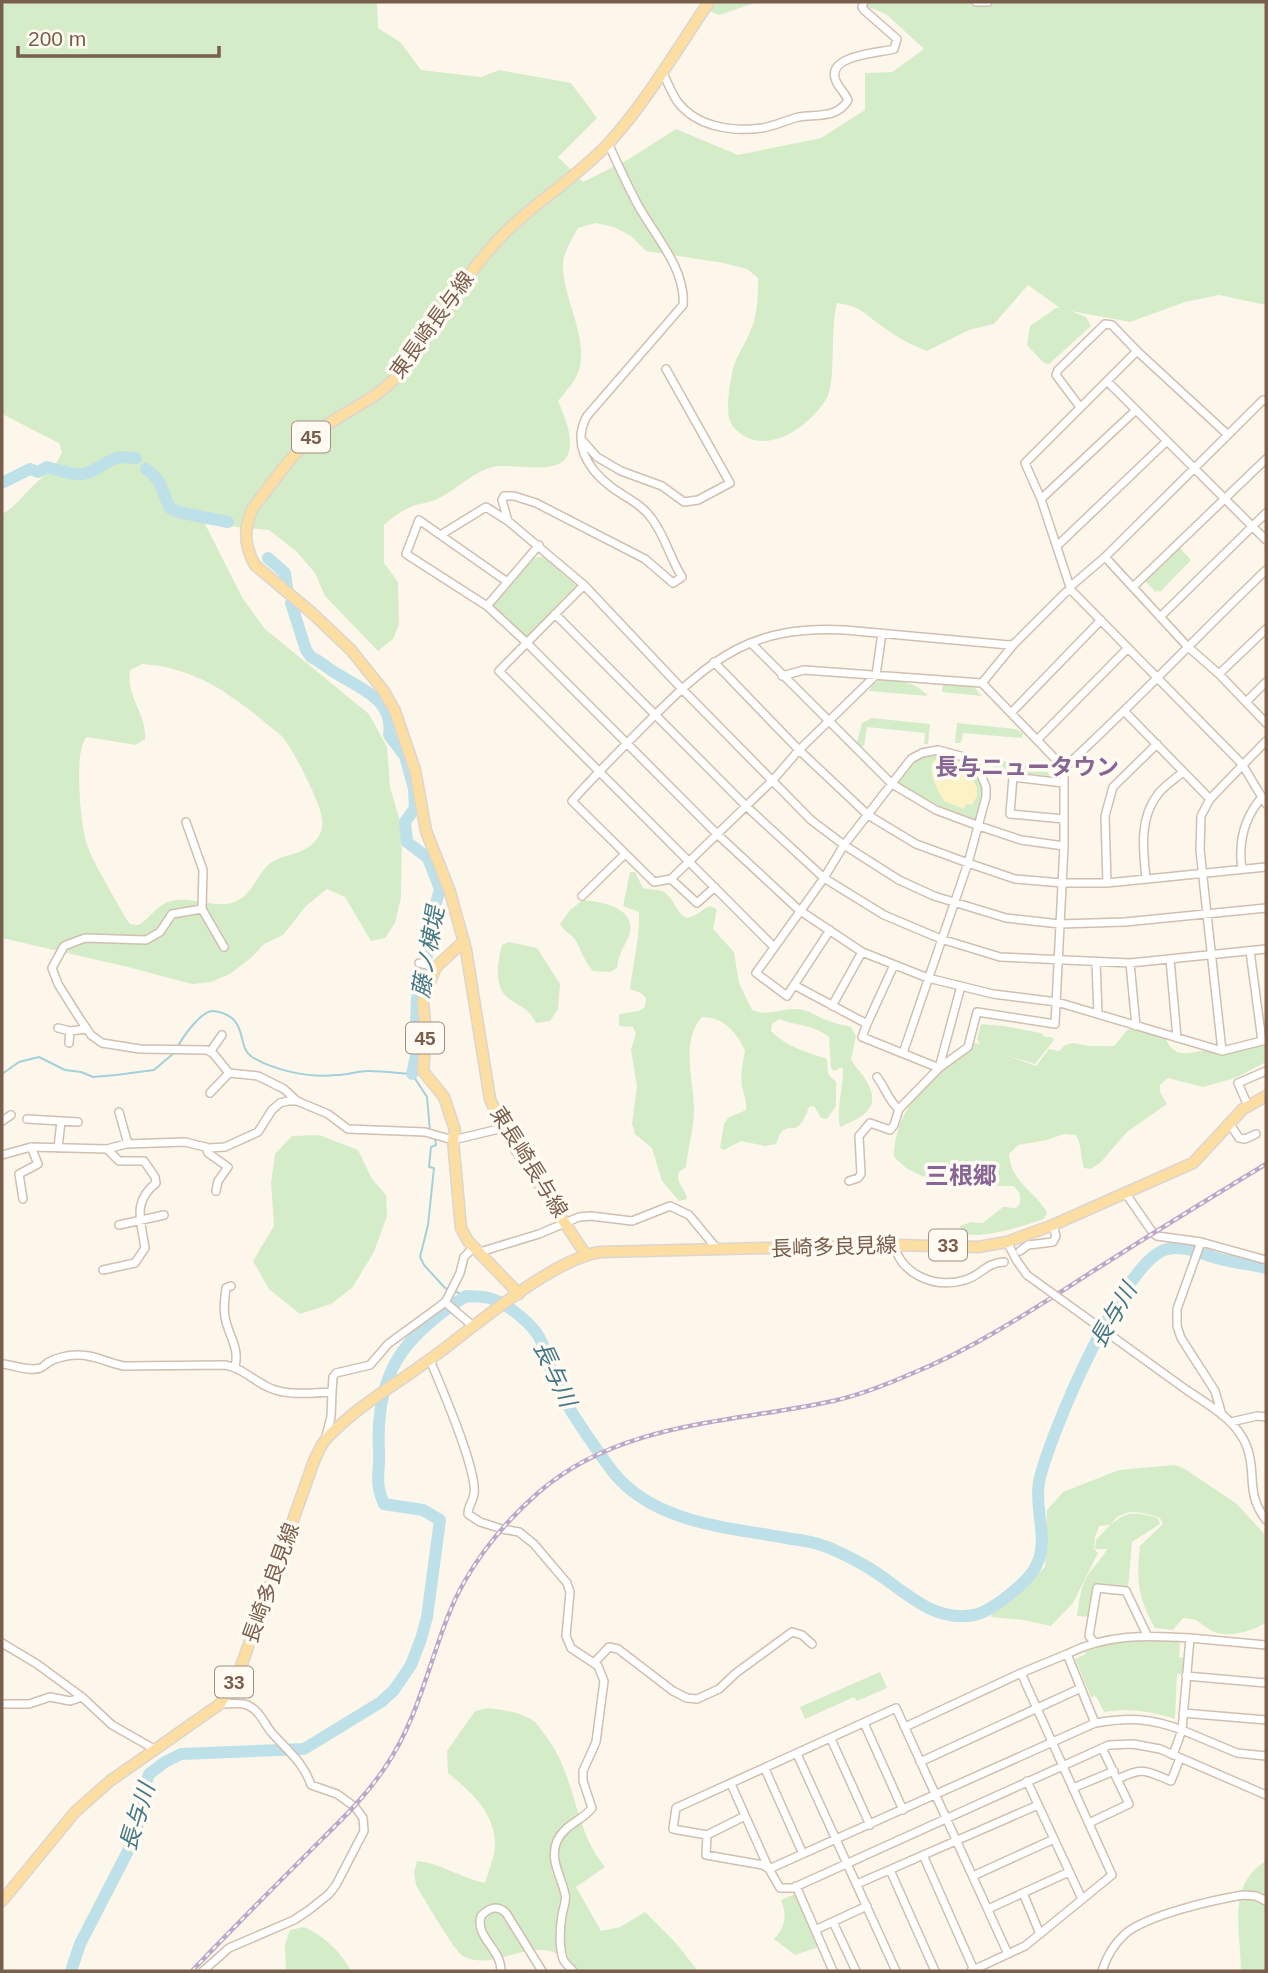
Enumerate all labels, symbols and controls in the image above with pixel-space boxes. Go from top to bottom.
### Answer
scale bar [18,14,219,58]
text: 200 m [28,27,86,50]
street label: 東長崎長与線 [385,267,478,382]
road number: 45 [292,422,330,452]
district label: 長与ニュータウン [935,754,1119,780]
water label: 藤ノ棟堤 [407,901,449,1000]
road number: 45 [406,1022,444,1054]
street label: 東長崎長与線 [486,1102,573,1221]
district label: 三根郷 [925,1162,997,1189]
road number: 33 [929,1230,967,1260]
street label: 長崎多良見線 [771,1233,897,1260]
water label: 長与川 [1084,1276,1143,1351]
water label: 長与川 [529,1337,583,1413]
street label: 長崎多良見線 [238,1520,303,1646]
road number: 33 [215,1666,253,1698]
water label: 長与川 [114,1777,160,1854]

